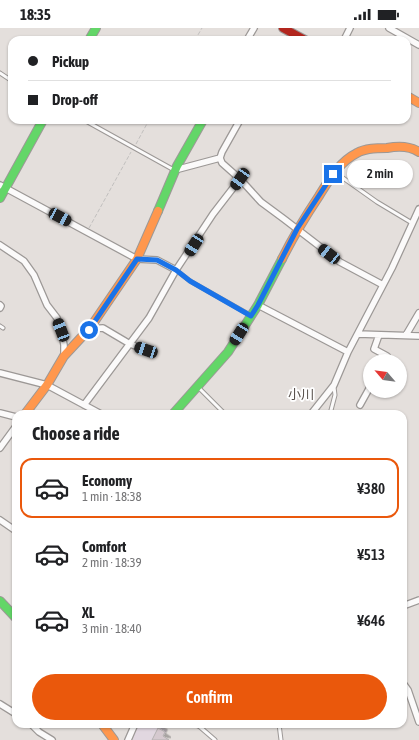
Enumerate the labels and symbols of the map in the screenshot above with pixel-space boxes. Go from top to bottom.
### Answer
callout: 2 min [347,160,413,188]
route end [324,165,342,183]
car [228,166,252,192]
car [47,206,73,228]
car [182,232,206,258]
car [316,242,342,266]
car [51,317,71,343]
route start [80,321,98,339]
car [228,321,250,347]
car [133,340,159,360]
north arrow [363,354,407,398]
district label: 小川 [288,387,314,402]

